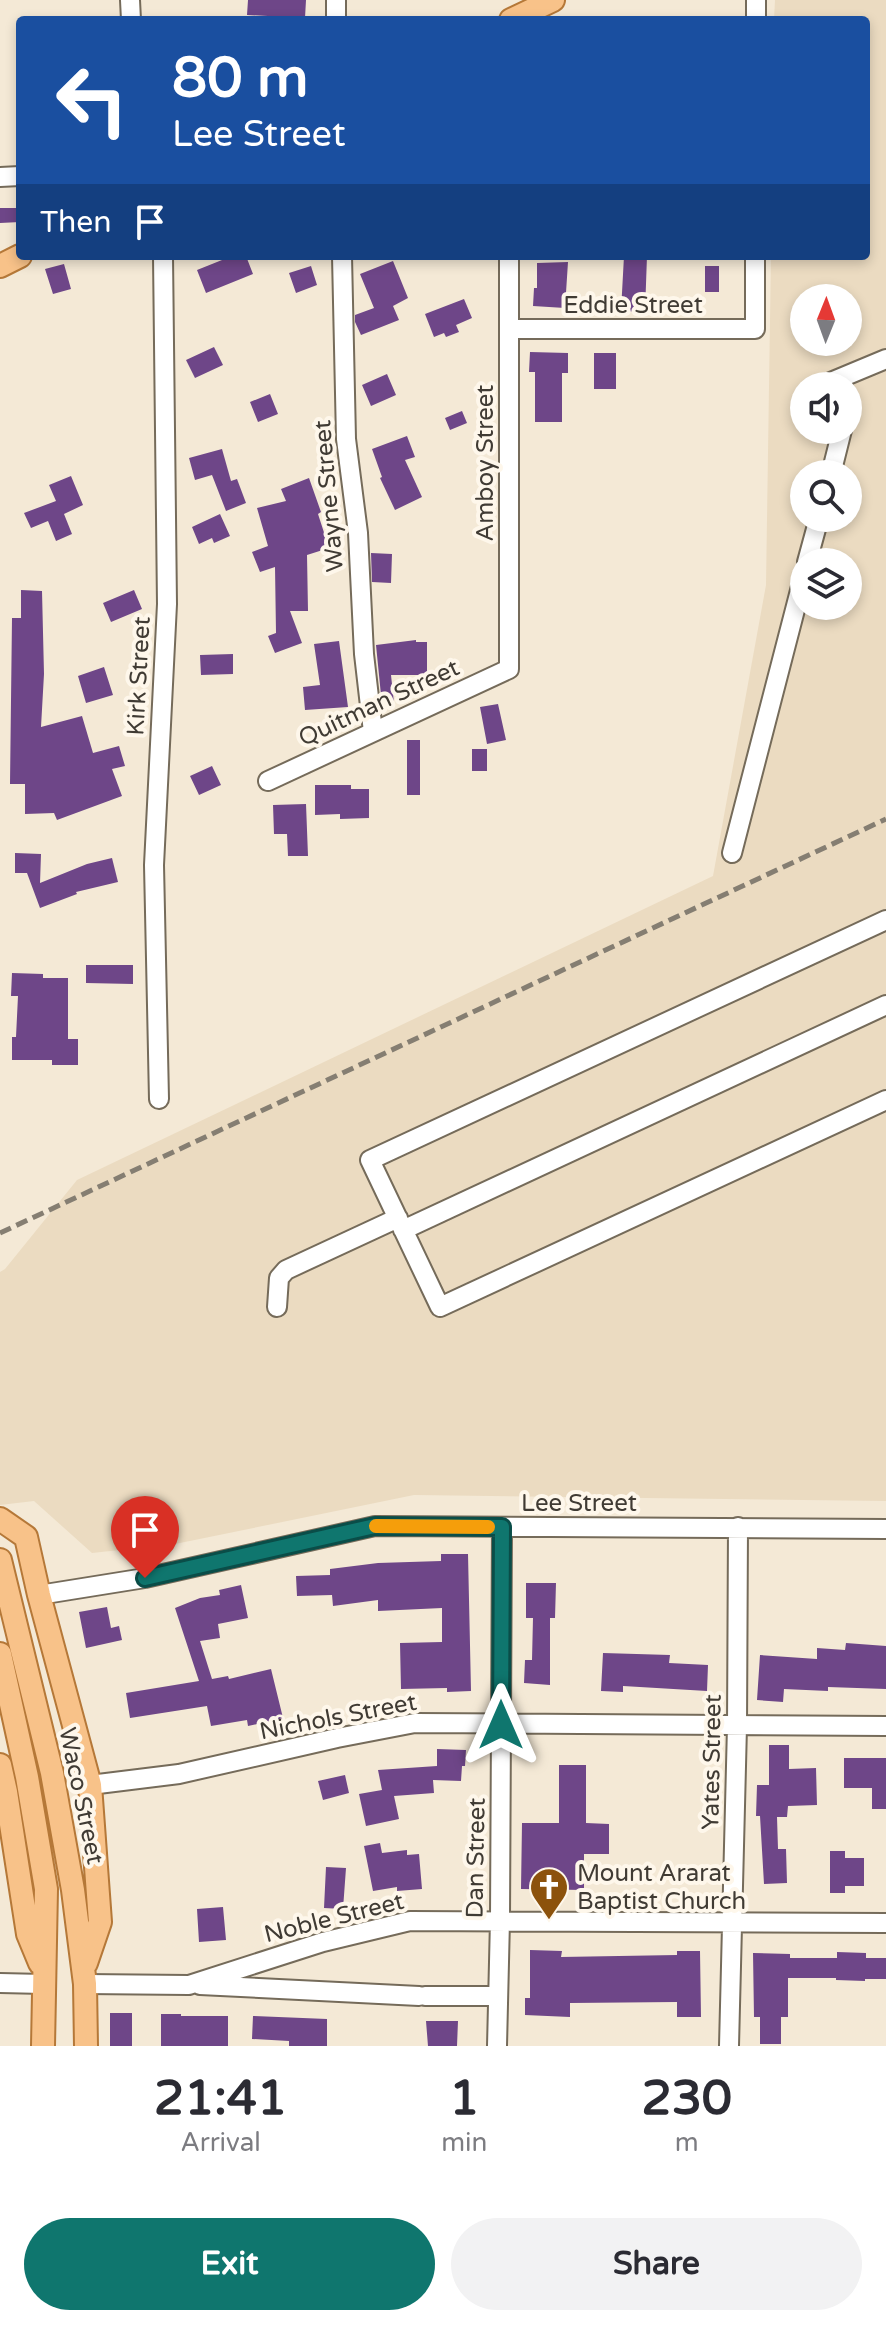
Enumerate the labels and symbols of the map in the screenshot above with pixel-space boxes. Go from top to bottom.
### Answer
north arrow [790,284,862,356]
street label: Eddie Street [563,291,703,320]
street label: Amboy Street [471,384,500,542]
street label: Wayne Street [308,419,350,573]
street label: Kirk Street [121,616,157,736]
street label: Quitman Street [294,653,464,753]
street label: Lee Street [521,1489,637,1518]
pin [111,1496,179,1578]
position arrow [459,1683,543,1767]
street label: Nichols Street [257,1688,419,1746]
street label: Yates Street [696,1694,728,1830]
street label: Waco Street [52,1725,110,1867]
street label: Dan Street [460,1797,492,1919]
place label: Mount Ararat Baptist Church [577,1859,746,1916]
church icon: Mount Ararat Baptist Church [528,1866,570,1921]
street label: Noble Street [261,1887,407,1949]

